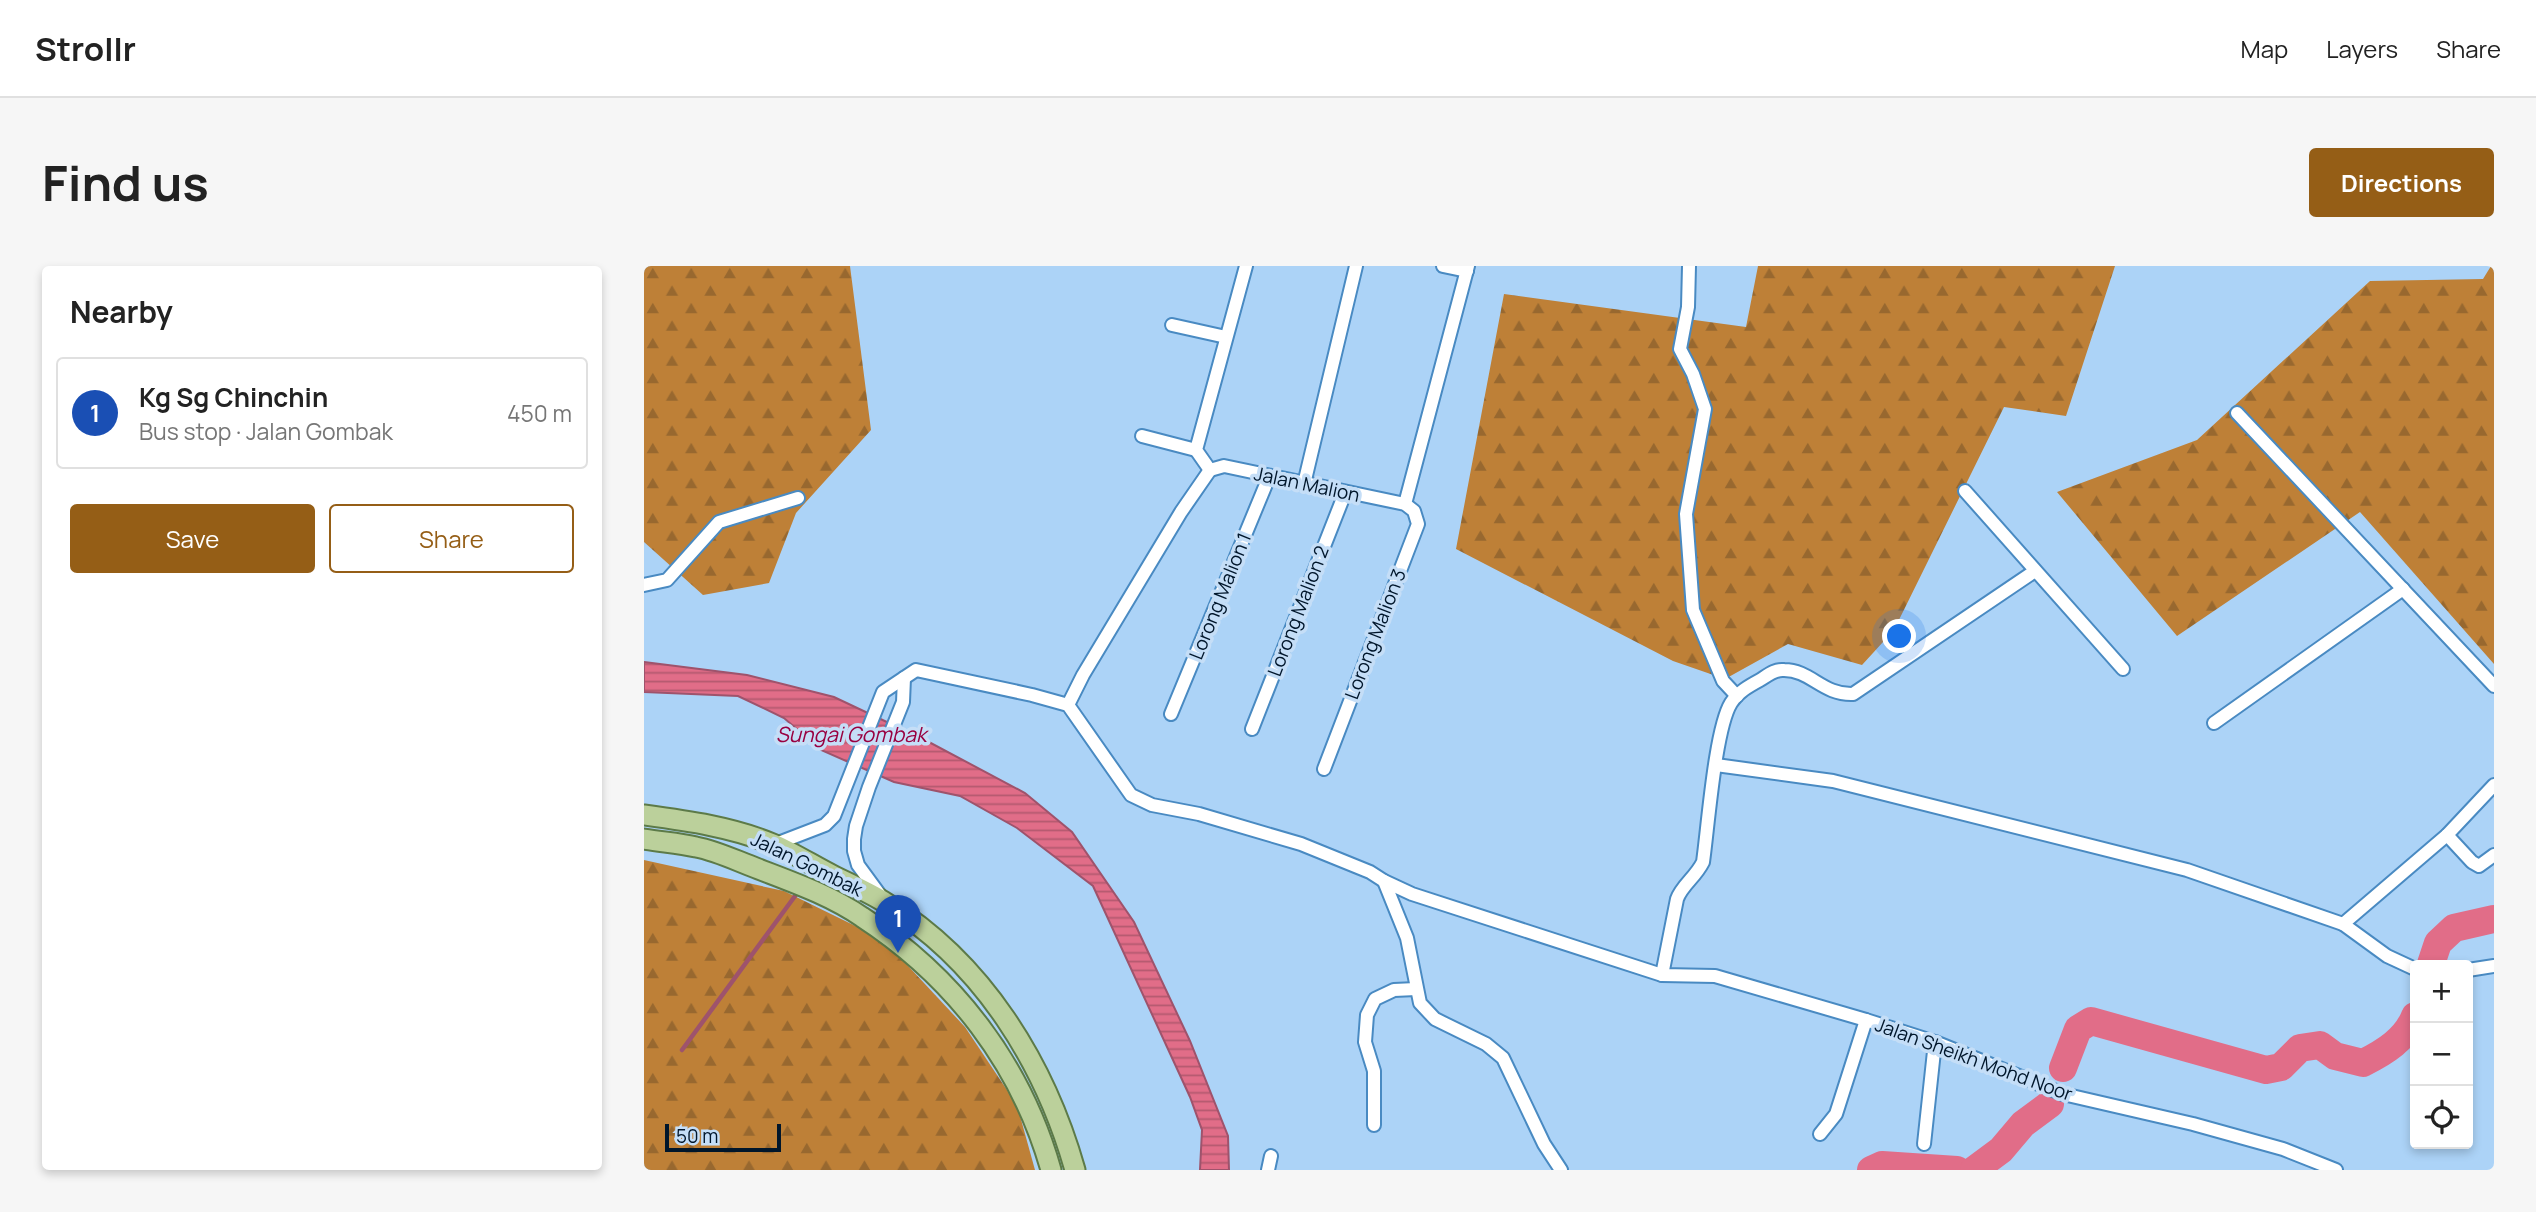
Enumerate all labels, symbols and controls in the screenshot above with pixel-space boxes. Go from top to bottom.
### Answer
text: Strollr [35,26,136,71]
text: Map [2241,32,2288,65]
text: Layers [2326,32,2398,65]
text: Share [2436,32,2501,65]
button: Directions [2309,148,2494,217]
text: Find us [42,149,209,216]
text: Nearby [70,291,173,332]
text: Kg Sg Chinchin [139,379,328,415]
text: 1 [90,397,100,429]
text: 450 m [507,397,572,429]
text: Bus stop · Jalan Gombak [139,415,393,447]
street label: Jalan Malion [1252,460,1362,508]
button: Save [70,504,315,573]
button: Share [329,504,574,573]
street label: Lorong Malion 1 [1183,529,1257,663]
street label: Lorong Malion 2 [1261,542,1335,680]
street label: Lorong Malion 3 [1338,565,1412,703]
your location [1882,619,1916,653]
water label: Sungai Gombak [776,720,929,748]
street label: Jalan Gombak [747,826,868,903]
pin: 1 [875,895,921,953]
map controls [2410,960,2473,1149]
button: + [2410,960,2473,1023]
street label: Jalan Sheikh Mohd Noor [1872,1011,2076,1107]
button: − [2410,1023,2473,1086]
button: locate [2410,1086,2473,1149]
scale bar [665,1121,780,1153]
text: 50 m [676,1123,718,1149]

